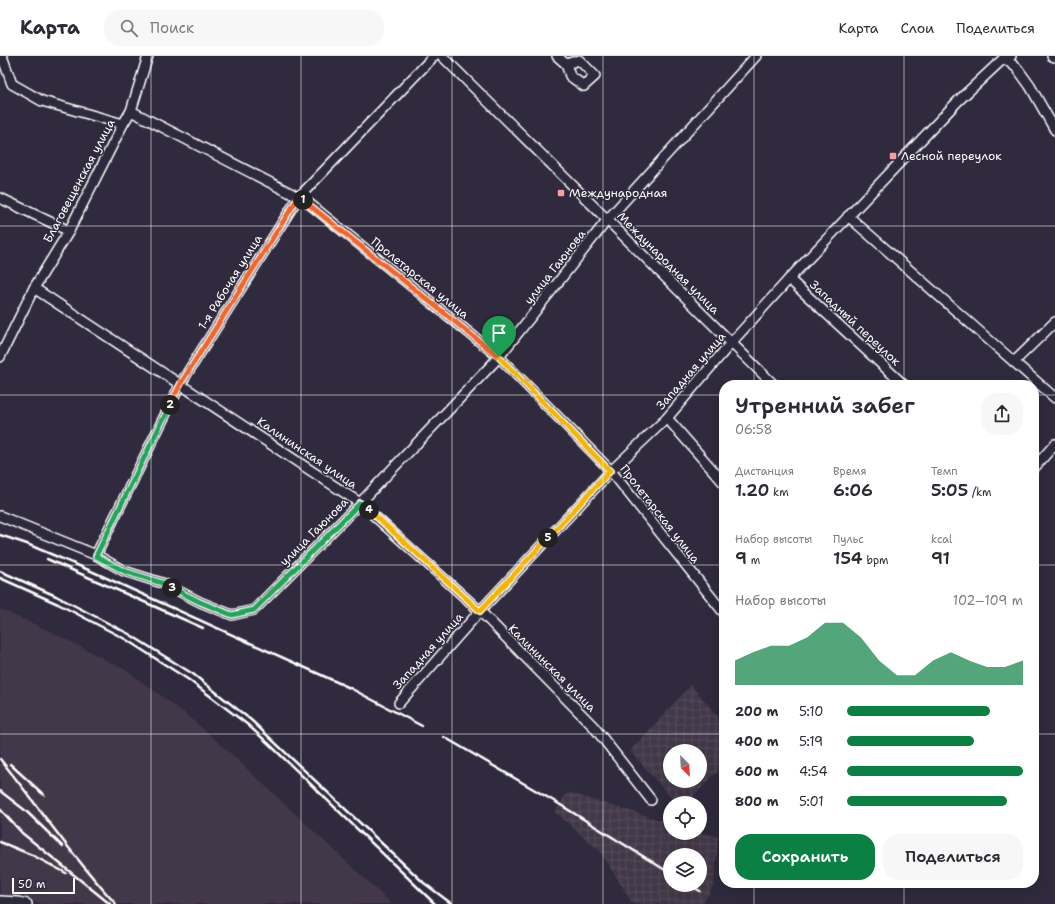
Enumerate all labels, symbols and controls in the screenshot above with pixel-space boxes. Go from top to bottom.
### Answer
search box [104,10,384,46]
text: Карта [20,15,80,40]
icon: search [118,17,140,39]
text: Поиск [150,18,194,38]
text: Карта [838,19,879,37]
text: Слои [901,19,934,37]
text: Поделиться [956,19,1035,37]
street label: Благовещенская улица [40,116,119,246]
place label: Лесной переулок [901,148,1002,164]
marker: Лесной переулок [888,151,898,161]
place label: Международная [569,185,667,201]
marker: Международная [556,188,566,198]
pin: 1 [293,190,313,210]
text: 1 [300,192,306,207]
street label: Международная улица [613,208,723,318]
street label: улица Гаюнова [521,226,590,308]
street label: 1-я Рабочая улица [194,231,266,333]
street label: Пролетарская улица [368,234,473,323]
street label: Западный переулок [806,277,904,370]
pin [482,316,516,357]
icon: arrive [488,322,510,344]
street label: Западная улица [653,328,730,413]
text: Утренний забег [735,391,915,420]
button: share [981,393,1023,435]
pin: 2 [160,395,180,415]
text: 2 [166,397,174,412]
street label: Калининская улица [254,413,361,493]
text: 06:58 [735,421,773,438]
street label: Пролетарская улица [616,461,704,567]
text: Дистанция [735,464,794,479]
text: Время [833,464,867,479]
text: Темп [931,464,958,479]
text: 1.20 [735,479,769,501]
text: 6:06 [833,479,873,501]
text: 5:05 [931,479,968,501]
text: km [769,485,789,500]
text: /km [968,485,992,500]
street label: улица Гаюнова [276,494,352,570]
pin: 4 [359,500,379,520]
text: 4 [365,502,373,517]
pin: 5 [538,528,558,548]
text: 5 [545,530,551,545]
text: Набор высоты [735,532,812,547]
text: Пульс [833,532,864,547]
text: kcal [931,532,952,547]
text: 9 [735,547,747,569]
text: 154 [833,547,863,569]
text: 91 [931,547,950,569]
text: m [747,553,760,568]
text: bpm [863,553,889,568]
pin: 3 [162,578,182,598]
text: 3 [168,580,176,595]
text: Набор высоты [735,592,826,609]
text: 102–109 m [953,592,1023,609]
street label: Западная улица [389,609,467,693]
street label: Калининская улица [505,621,600,716]
text: 200 m [735,703,778,720]
text: 5:10 [799,703,823,720]
text: 400 m [735,733,779,750]
text: 5:19 [799,733,823,750]
north arrow [663,744,707,788]
map controls [663,744,707,892]
text: 600 m [735,763,779,780]
text: 4:54 [799,763,828,780]
text: 800 m [735,793,779,810]
text: 5:01 [799,793,824,810]
button: locate [663,796,707,840]
button: Сохранить [735,834,875,880]
button: Поделиться [883,834,1023,880]
button: layers [663,848,707,892]
scale bar [12,876,75,895]
text: 50 m [18,877,46,892]

